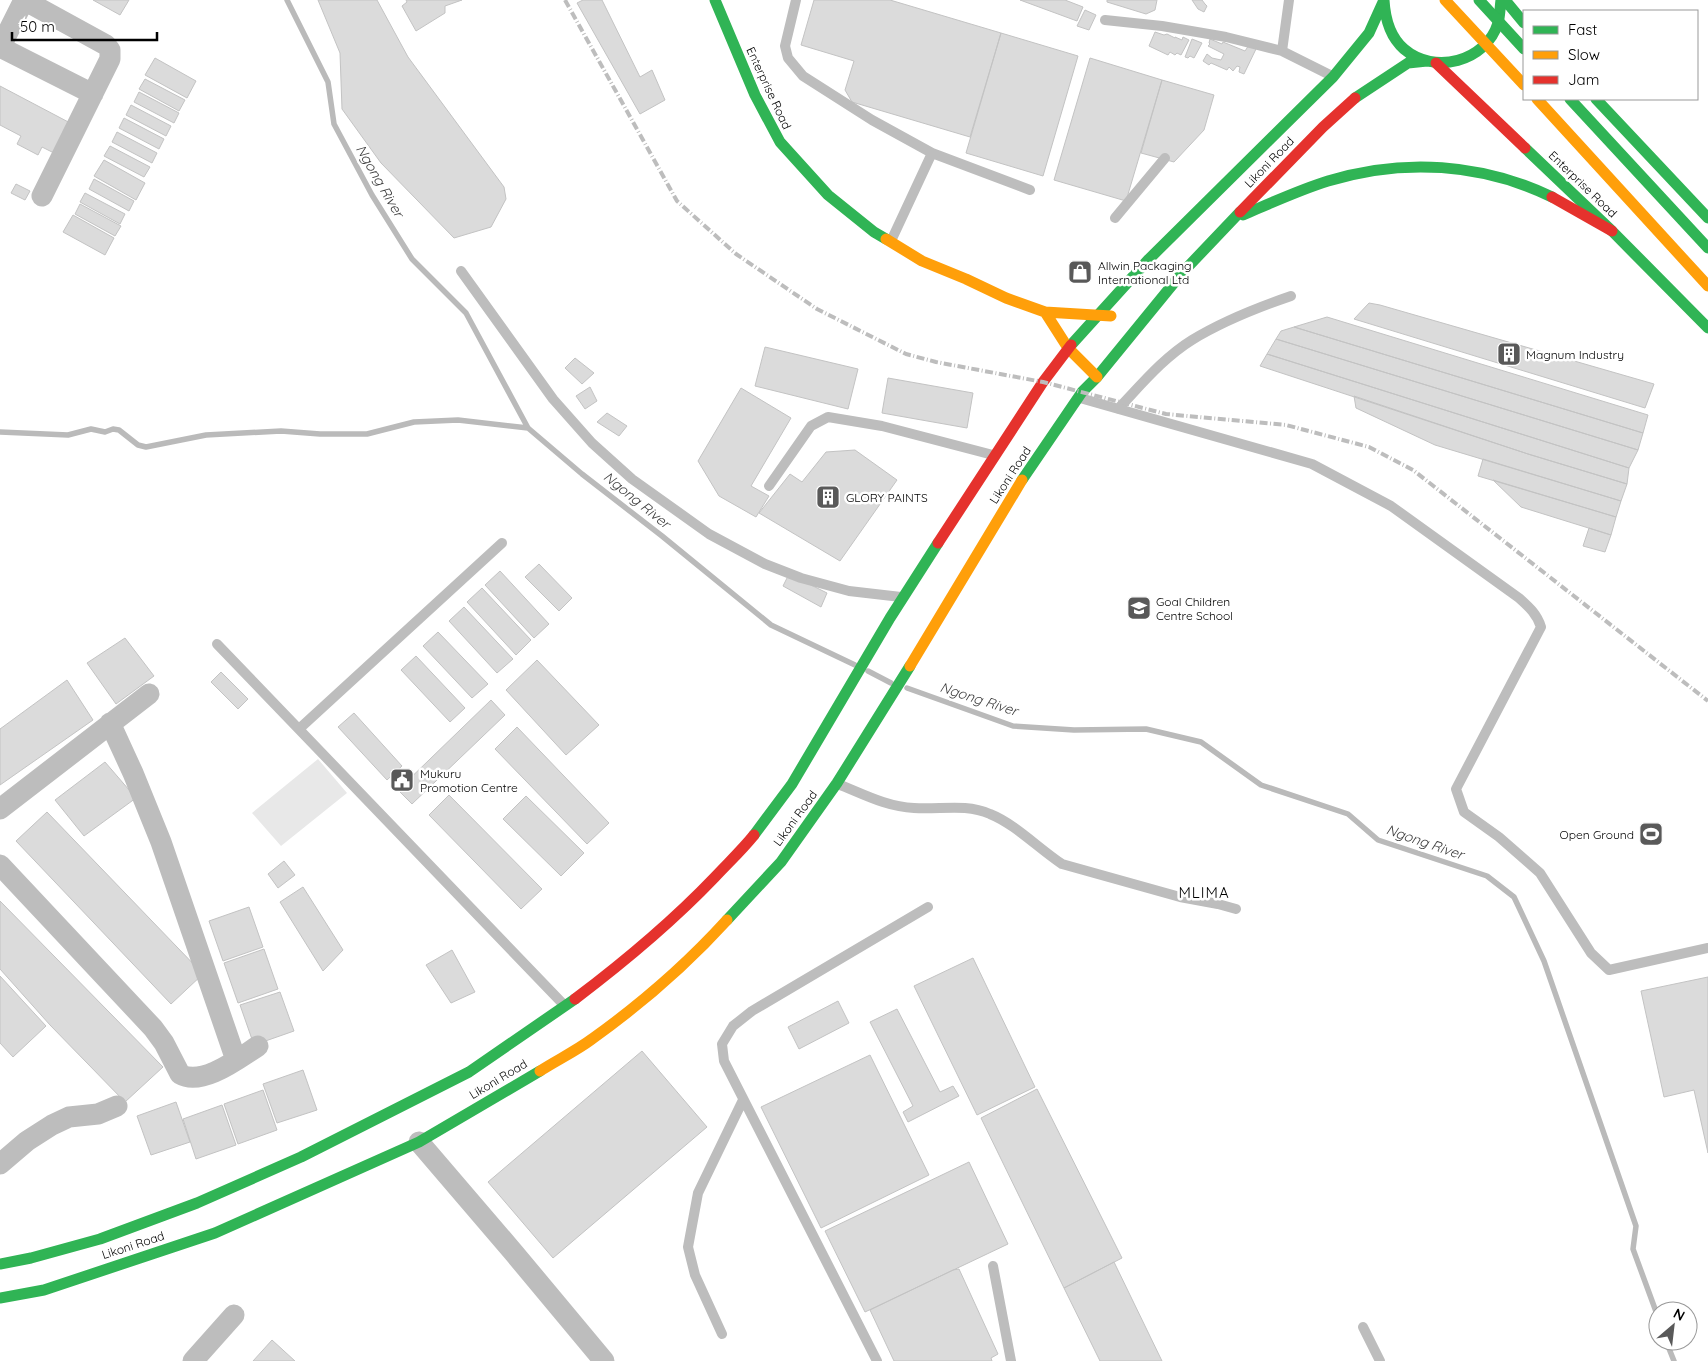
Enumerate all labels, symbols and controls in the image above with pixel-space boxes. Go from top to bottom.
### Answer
scale bar [12,10,158,42]
legend [1523,10,1698,100]
text: 50 m [20,17,55,36]
text: Fast [1568,20,1597,39]
street label: Enterprise Road [743,44,795,132]
text: Slow [1568,45,1600,64]
text: Jam [1568,70,1599,89]
street label: Likoni Road [1241,133,1297,191]
water label: Ngong River [352,142,409,222]
street label: Enterprise Road [1546,148,1620,220]
place label: Allwin Packaging International Ltd [1098,258,1192,287]
shop icon: Allwin Packaging International Ltd [1067,259,1093,285]
building icon: Magnum Industry [1496,341,1522,367]
place label: Magnum Industry [1526,347,1624,362]
street label: Likoni Road [986,444,1034,506]
water label: Ngong River [600,468,675,533]
building icon: GLORY PAINTS [815,484,841,510]
place label: GLORY PAINTS [846,490,928,505]
place label: Goal Children Centre School [1156,594,1233,623]
school or university icon: Goal Children Centre School [1126,595,1152,621]
water label: Ngong River [938,678,1022,721]
place label: Mukuru Promotion Centre [420,766,518,795]
public building icon: Mukuru Promotion Centre [389,767,415,793]
street label: Likoni Road [770,787,820,849]
water label: Ngong River [1384,820,1468,864]
sports icon: Open Ground [1638,821,1664,847]
place label: Open Ground [1560,827,1634,842]
district label: MLIMA [1178,883,1230,902]
street label: Likoni Road [466,1056,530,1102]
street label: Likoni Road [100,1228,166,1262]
north arrow [1648,1301,1698,1351]
text: N [1670,1304,1688,1325]

